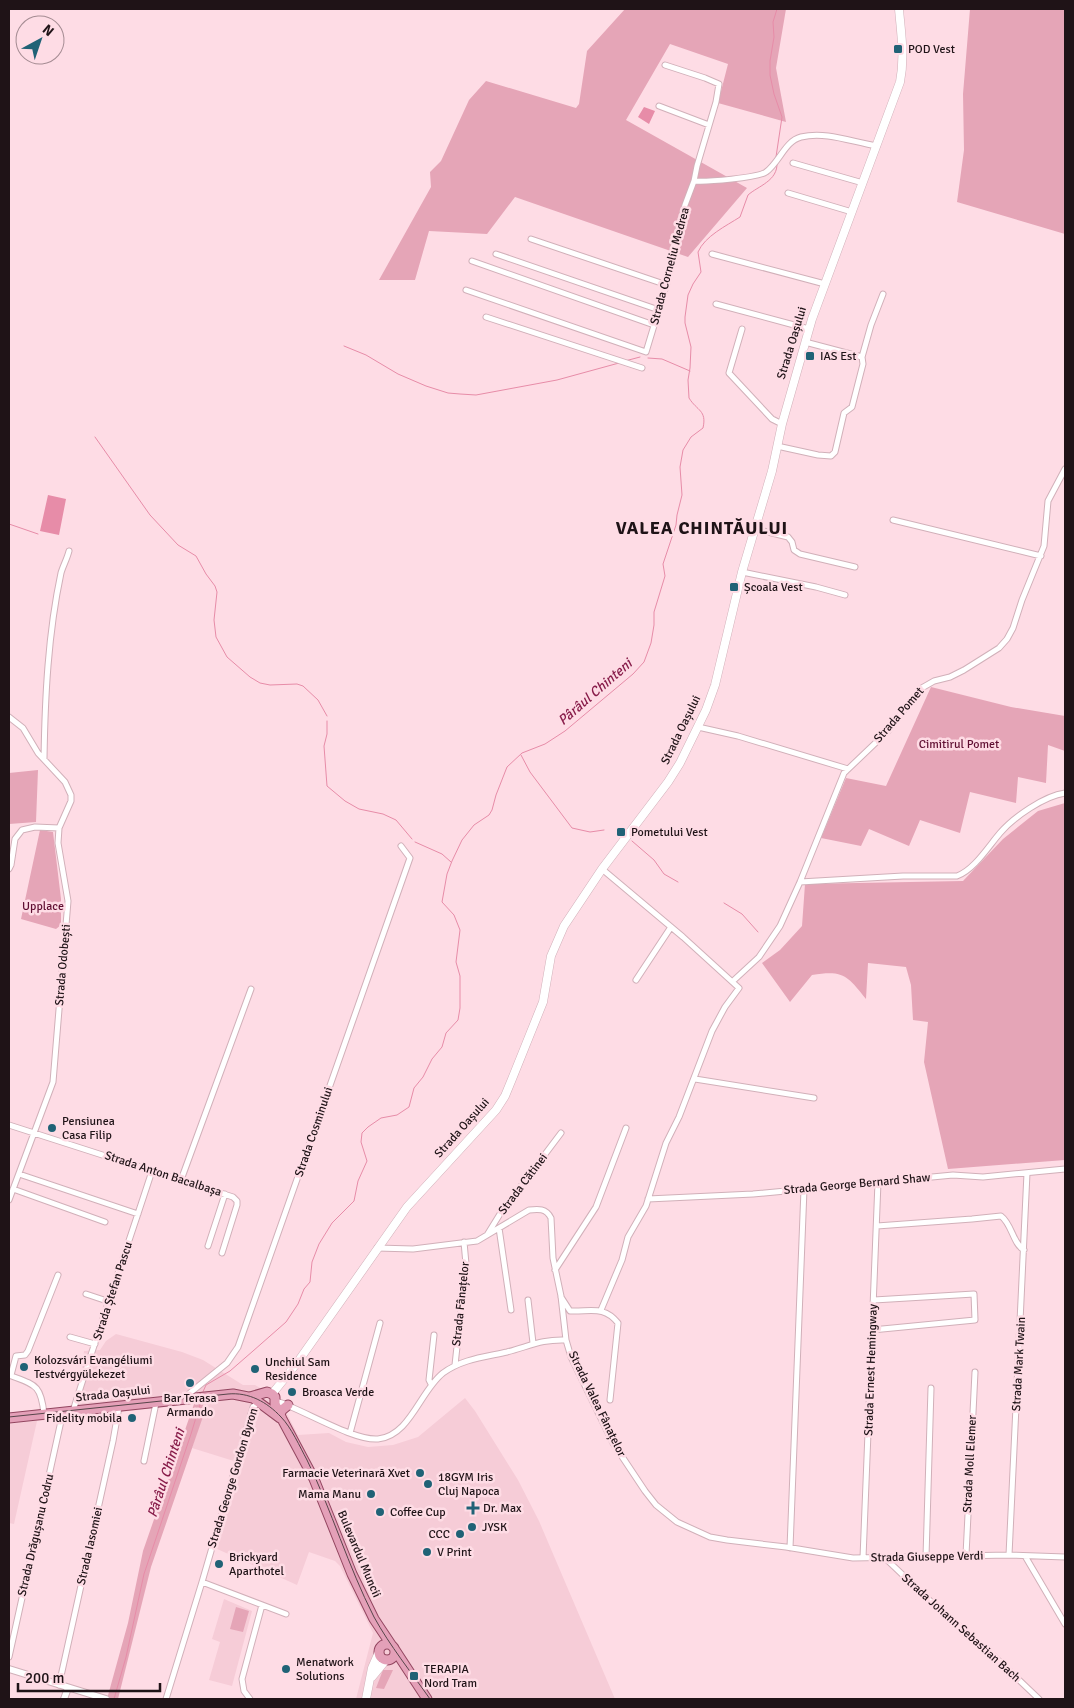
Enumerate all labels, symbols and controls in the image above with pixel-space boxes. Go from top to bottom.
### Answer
north arrow [15,15,65,65]
text: N [39,21,57,40]
place label: POD Vest [908,42,955,57]
marker: POD Vest [892,43,904,55]
street label: Strada Corneliu Medrea [647,206,693,326]
street label: Strada Oașului [774,305,810,381]
place label: IAS Est [820,349,856,364]
marker: IAS Est [804,350,816,362]
district label: VALEA CHINTĂULUI [616,517,788,539]
place label: Școala Vest [744,580,803,595]
marker: Școala Vest [728,581,740,593]
water label: Pârâul Chinteni [555,654,636,729]
street label: Strada Pomet [871,684,927,746]
street label: Strada Oașului [658,693,704,767]
park label: Cimitirul Pomet [919,737,999,752]
place label: Pometului Vest [631,825,708,840]
marker: Pometului Vest [615,826,627,838]
park label: Upplace [22,899,64,914]
street label: Strada Odobești [52,924,74,1006]
street label: Strada Cosminului [292,1085,336,1179]
street label: Strada Oașului [431,1095,493,1161]
place label: Pensiunea Casa Filip [62,1114,115,1143]
marker: Pensiunea Casa Filip [46,1122,58,1134]
street label: Strada Anton Bacalbașa [103,1148,223,1200]
street label: Strada Cătinei [495,1150,551,1218]
street label: Strada George Bernard Shaw [783,1170,931,1198]
street label: Strada Ștefan Pascu [90,1240,136,1342]
street label: Strada Fânațelor [449,1260,473,1347]
street label: Strada Ernest Hemingway [861,1303,881,1436]
street label: Strada Mark Twain [1009,1316,1029,1412]
street label: Strada Valea Fânațelor [565,1349,629,1460]
place label: Kolozsvári Evangéliumi Testvérgyülekezet [34,1353,152,1382]
place label: Unchiul Sam Residence [265,1355,330,1384]
marker: Kolozsvári Evangéliumi Testvérgyülekezet [18,1361,30,1373]
marker: Unchiul Sam Residence [249,1363,261,1375]
marker: Bar Terasa Armando [184,1377,196,1389]
street label: Strada Oașului [75,1383,151,1405]
place label: Broasca Verde [302,1385,374,1400]
marker: Broasca Verde [286,1386,298,1398]
place label: Bar Terasa Armando [163,1391,217,1420]
street label: Strada George Gordon Byron [205,1406,261,1550]
place label: Fidelity mobila [46,1411,122,1426]
marker: Fidelity mobila [126,1412,138,1424]
street label: Strada Moll Elemer [960,1414,980,1513]
water label: Pârâul Chinteni [144,1425,189,1520]
place label: Farmacie Veterinară Xvet [282,1466,410,1481]
marker: Farmacie Veterinară Xvet [414,1467,426,1479]
place label: 18GYM Iris Cluj Napoca [438,1470,500,1499]
street label: Strada Drăgușanu Codru [15,1472,57,1598]
marker: 18GYM Iris Cluj Napoca [422,1478,434,1490]
place label: Mama Manu [298,1487,361,1502]
marker: Mama Manu [365,1488,377,1500]
place label: Dr. Max [483,1501,522,1516]
marker: Dr. Max [467,1502,479,1514]
place label: Coffee Cup [390,1505,446,1520]
street label: Strada Iasomiei [74,1506,106,1586]
marker: Coffee Cup [374,1506,386,1518]
street label: Bulevardul Muncii [334,1508,384,1600]
place label: JYSK [482,1520,507,1535]
marker: JYSK [466,1521,478,1533]
place label: CCC [428,1527,450,1542]
marker: CCC [454,1528,466,1540]
place label: V Print [437,1545,472,1560]
marker: V Print [421,1546,433,1558]
street label: Strada Giuseppe Verdi [871,1549,983,1565]
place label: Brickyard Aparthotel [229,1550,284,1579]
marker: Brickyard Aparthotel [213,1558,225,1570]
street label: Strada Johann Sebastian Bach [898,1571,1024,1685]
place label: Menatwork Solutions [296,1655,354,1684]
scale bar [18,1660,160,1692]
place label: TERAPIA Nord Tram [424,1662,477,1691]
marker: Menatwork Solutions [280,1663,292,1675]
text: 200 m [25,1669,65,1687]
marker: TERAPIA Nord Tram [408,1670,420,1682]

